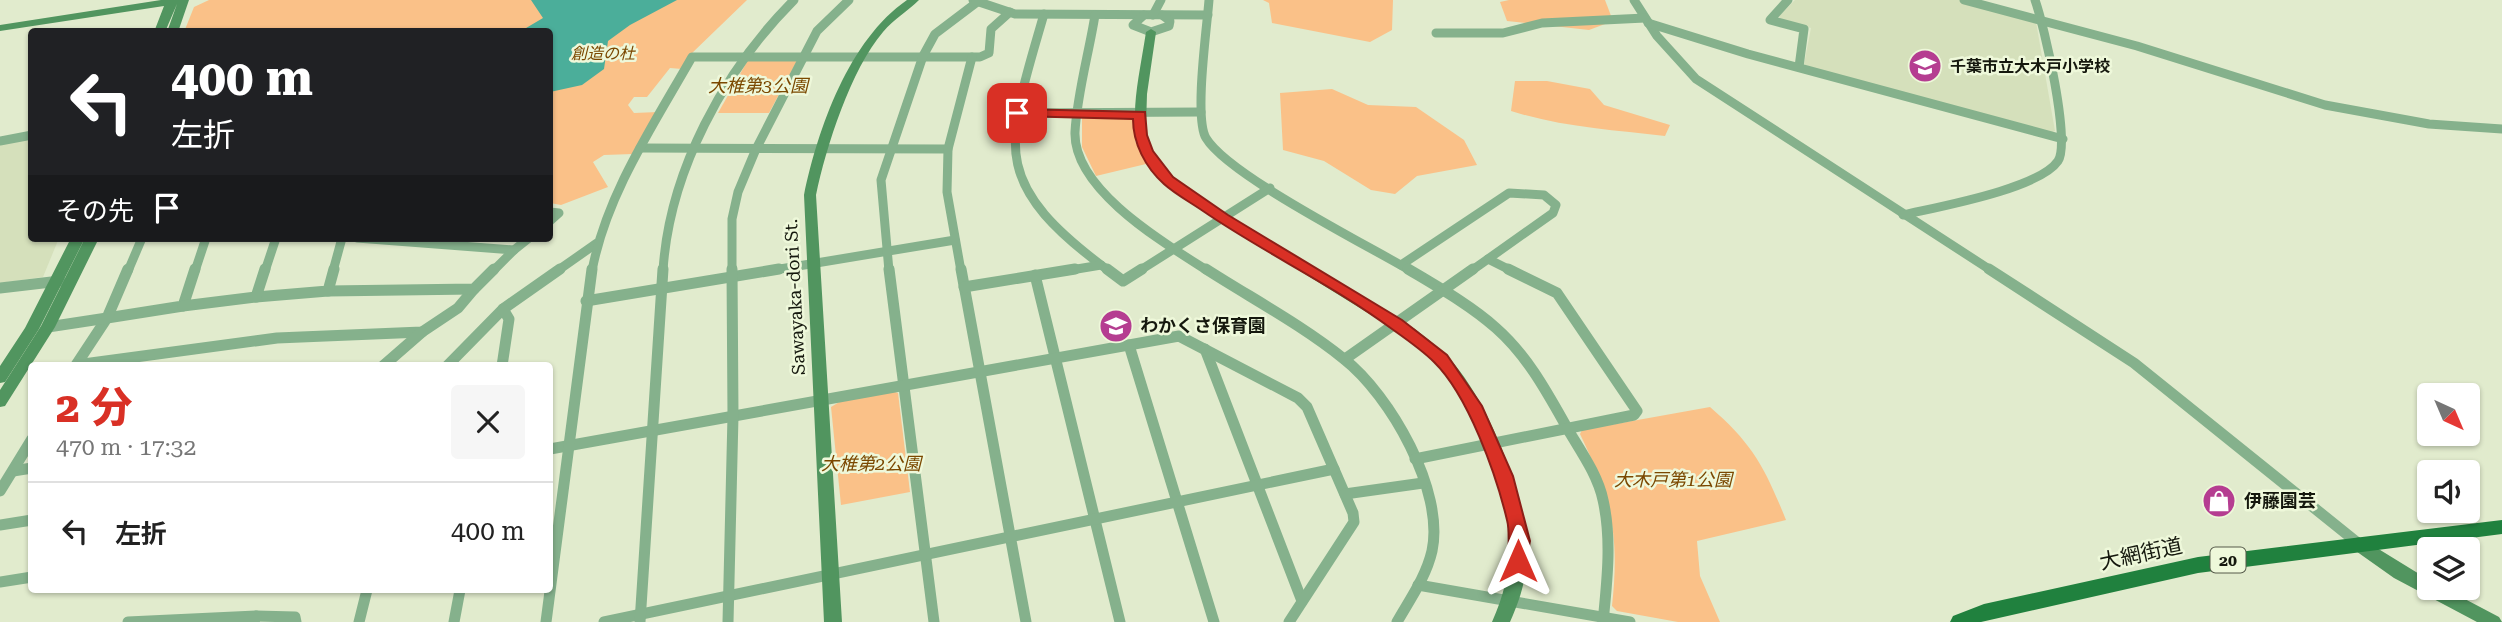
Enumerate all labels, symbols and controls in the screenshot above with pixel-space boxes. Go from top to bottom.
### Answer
park label: 創造の杜 [571,44,636,63]
school or university icon: 千葉市立大木戸小学校 [1906,47,1944,85]
text: 400 m [171,50,313,107]
icon: left [56,56,147,147]
place label: 千葉市立大木戸小学校 [1950,57,2110,76]
park label: 大椎第3公園 [708,75,811,96]
pin [987,83,1047,143]
icon: arrive [998,94,1036,132]
text: 左折 [171,116,235,154]
icon: arrive [148,189,186,227]
text: その先 [56,196,134,226]
street label: Sawayaka-dori St. [780,218,809,376]
school or university icon: わかくさ保育園 [1097,307,1135,345]
place label: わかくさ保育園 [1140,315,1266,336]
text: 2 分 [56,383,132,432]
north arrow [2417,383,2480,446]
map controls [2417,383,2480,600]
button: close [451,385,525,459]
text: 470 m · 17:32 [56,434,196,461]
park label: 大椎第2公園 [821,453,924,474]
button: sound [2417,460,2480,523]
park label: 大木戸第1公園 [1614,469,1735,490]
shop icon: 伊藤園芸 [2200,482,2238,520]
place label: 伊藤園芸 [2244,490,2316,511]
icon: left [56,512,94,550]
text: 400 m [451,516,525,546]
text: 左折 [115,519,167,549]
position arrow [1481,524,1555,598]
street label: 大網街道 [2097,534,2185,574]
button: layers [2417,537,2480,600]
road number: 20 [2210,548,2246,572]

